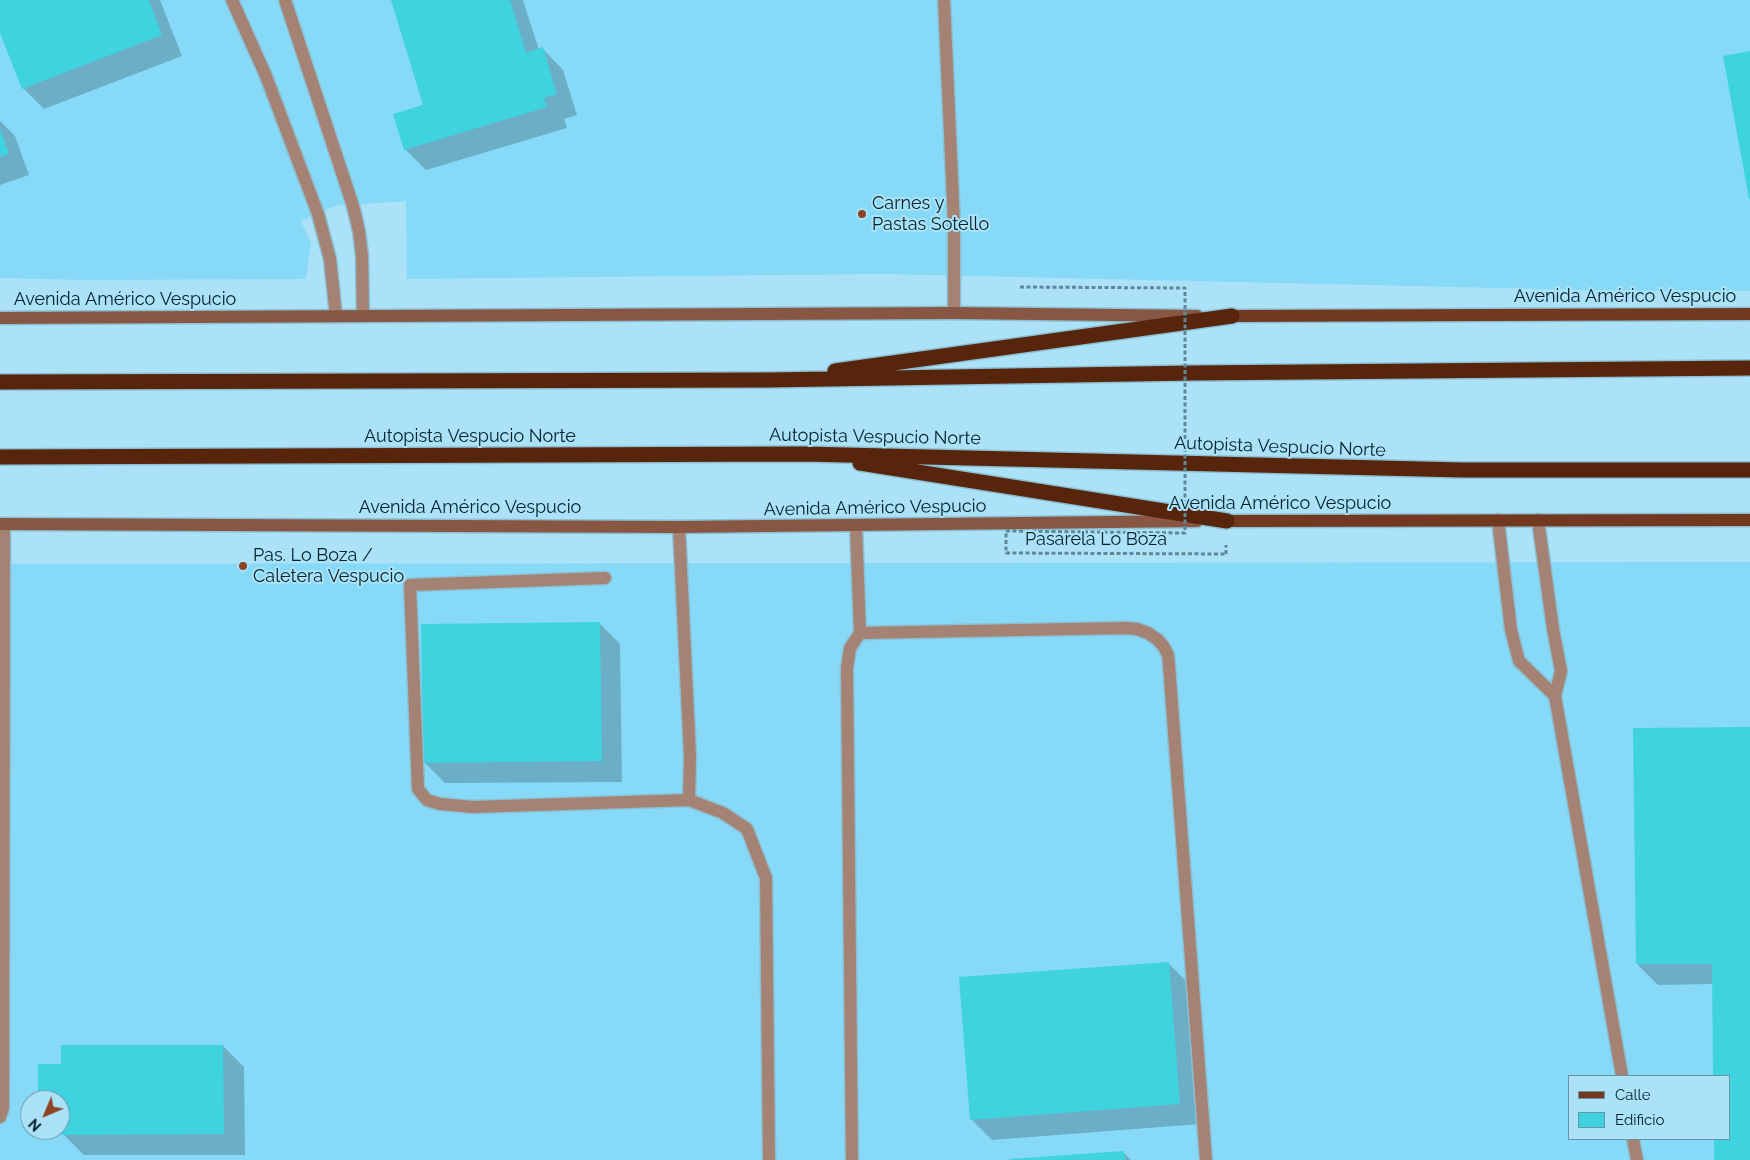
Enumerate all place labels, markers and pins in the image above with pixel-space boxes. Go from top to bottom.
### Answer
place label: Carnes y Pastas Sotello [872,193,989,235]
marker: Carnes y Pastas Sotello [856,208,868,220]
place label: Pas. Lo Boza / Caletera Vespucio [253,545,404,588]
marker: Pas. Lo Boza / Caletera Vespucio [237,560,249,572]

